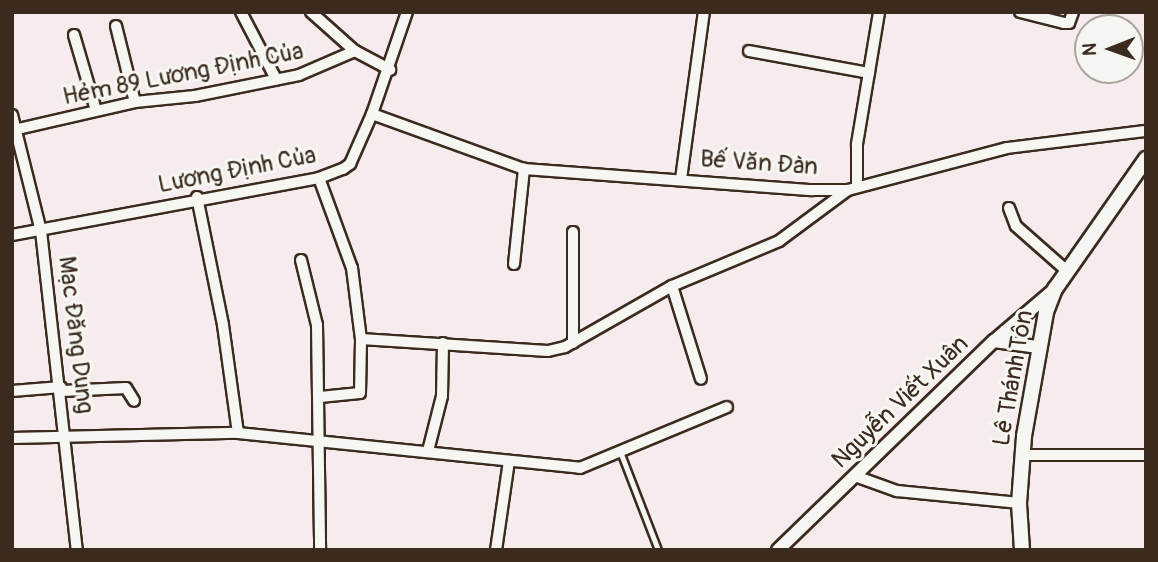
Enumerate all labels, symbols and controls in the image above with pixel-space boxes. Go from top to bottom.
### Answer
north arrow [1074,14,1144,84]
street label: Hẻm 89 Lương Định Của [60,37,306,111]
text: N [1078,43,1102,56]
street label: Lương Định Của [156,141,318,199]
street label: Bế Văn Đàn [699,145,819,181]
street label: Mạc Đăng Dung [52,255,100,415]
street label: Lê Thánh Tôn [987,308,1039,448]
street label: Nguyễn Viết Xuân [826,330,974,474]

